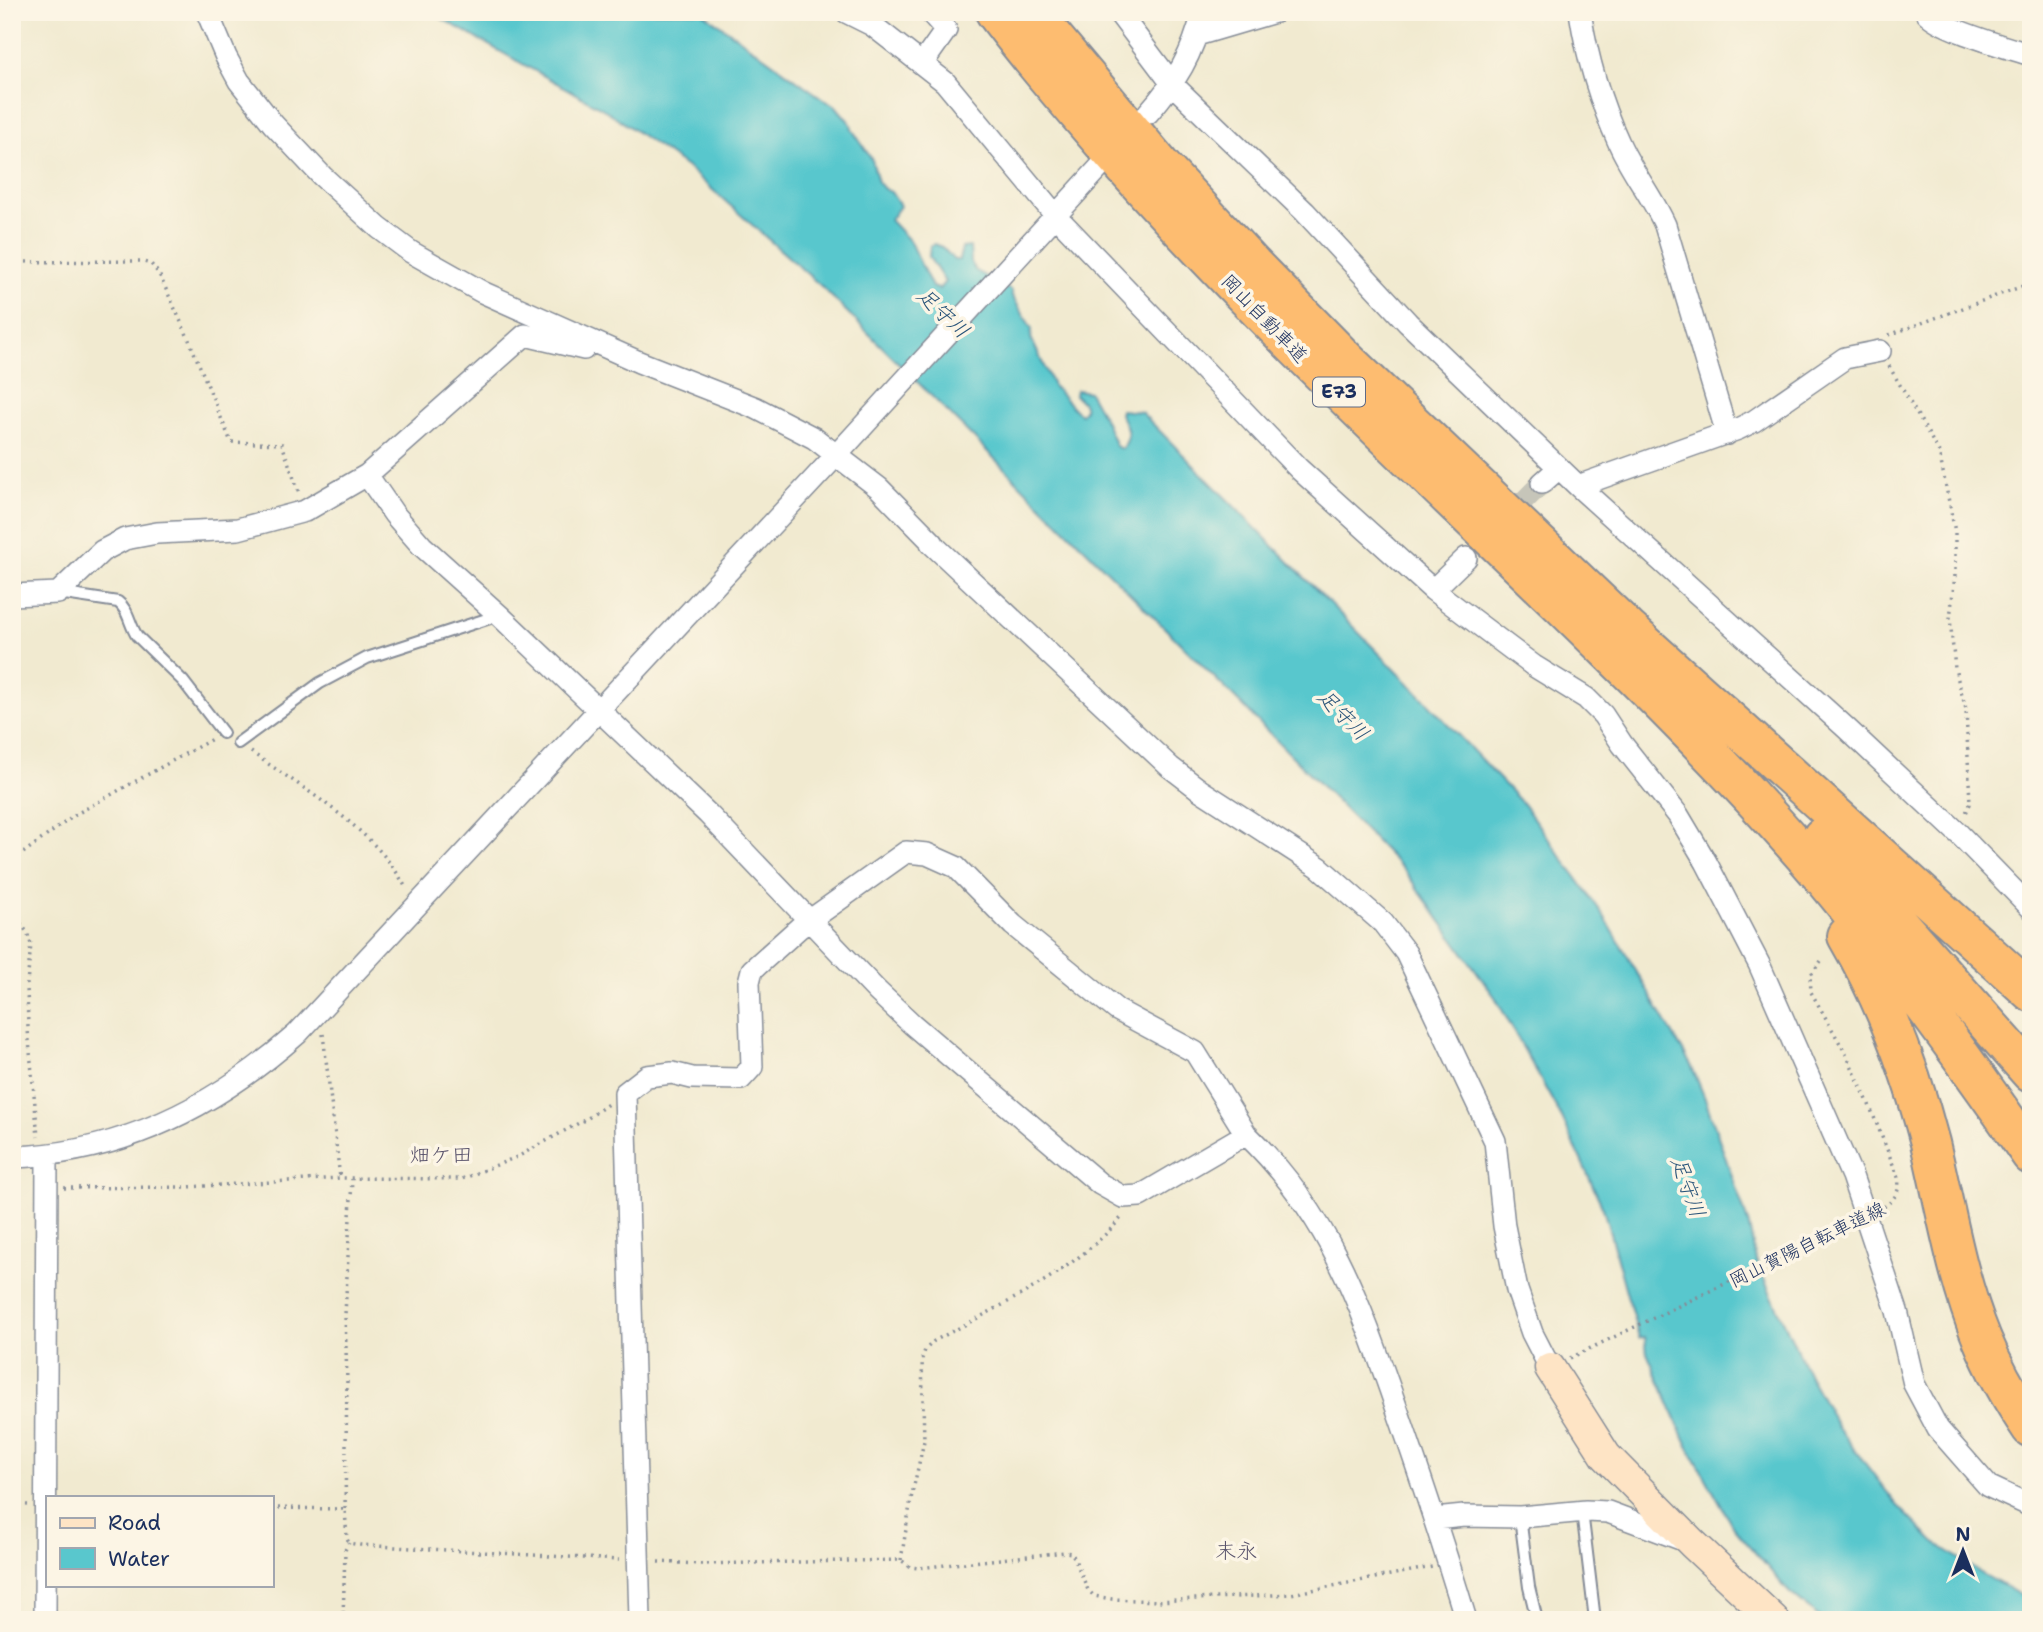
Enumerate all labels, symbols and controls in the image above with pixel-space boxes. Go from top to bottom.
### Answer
street label: 岡山自動車道 [1216,269,1313,368]
water label: 足守川 [910,281,976,345]
road number: E73 [1313,378,1365,406]
water label: 足守川 [1311,683,1375,747]
district label: 畑ケ田 [410,1141,473,1169]
water label: 足守川 [1664,1153,1712,1221]
street label: 岡山賀陽自転車道線 [1725,1196,1890,1293]
legend [46,1496,273,1586]
text: Road [108,1509,161,1537]
north arrow [1927,1516,1997,1586]
text: N [1955,1522,1971,1547]
district label: 末永 [1215,1537,1257,1565]
text: Water [108,1545,170,1573]

